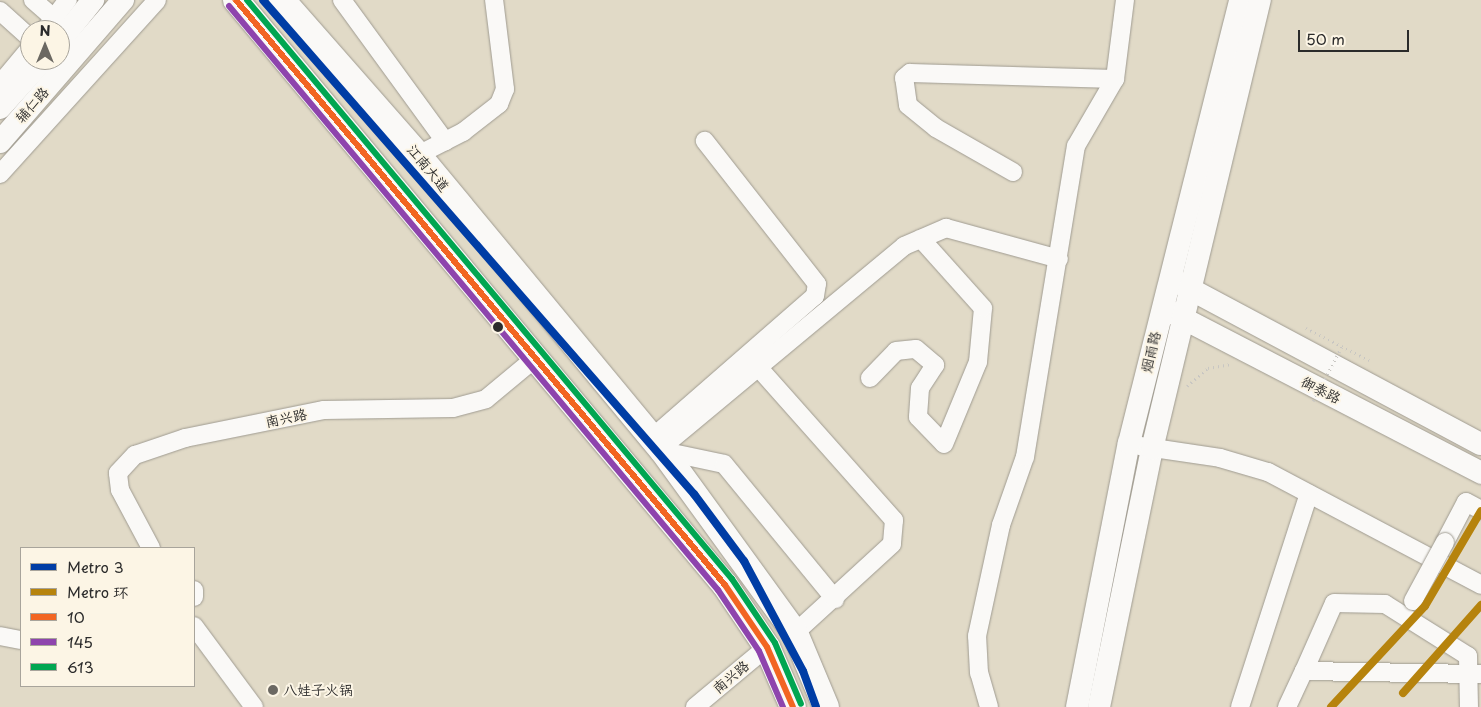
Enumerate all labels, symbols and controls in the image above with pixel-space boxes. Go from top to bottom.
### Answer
north arrow [20,20,70,70]
text: N [39,20,51,41]
scale bar [1301,20,1412,52]
text: 50 m [1306,27,1345,50]
street label: 辅仁路 [12,84,52,126]
street label: 江南大道 [404,141,452,195]
unlabelled marker [493,322,503,332]
street label: 烟雨路 [1138,330,1164,374]
street label: 御泰路 [1298,373,1344,407]
street label: 南兴路 [264,405,308,431]
legend [20,547,195,687]
text: Metro 3 [67,555,124,578]
text: Metro 环 [67,580,128,603]
text: 10 [67,605,85,628]
text: 145 [67,630,93,653]
text: 613 [67,655,94,678]
street label: 南兴路 [710,657,752,697]
place label: 八娃子火锅 [283,682,353,698]
marker: 八娃子火锅 [267,684,279,696]

